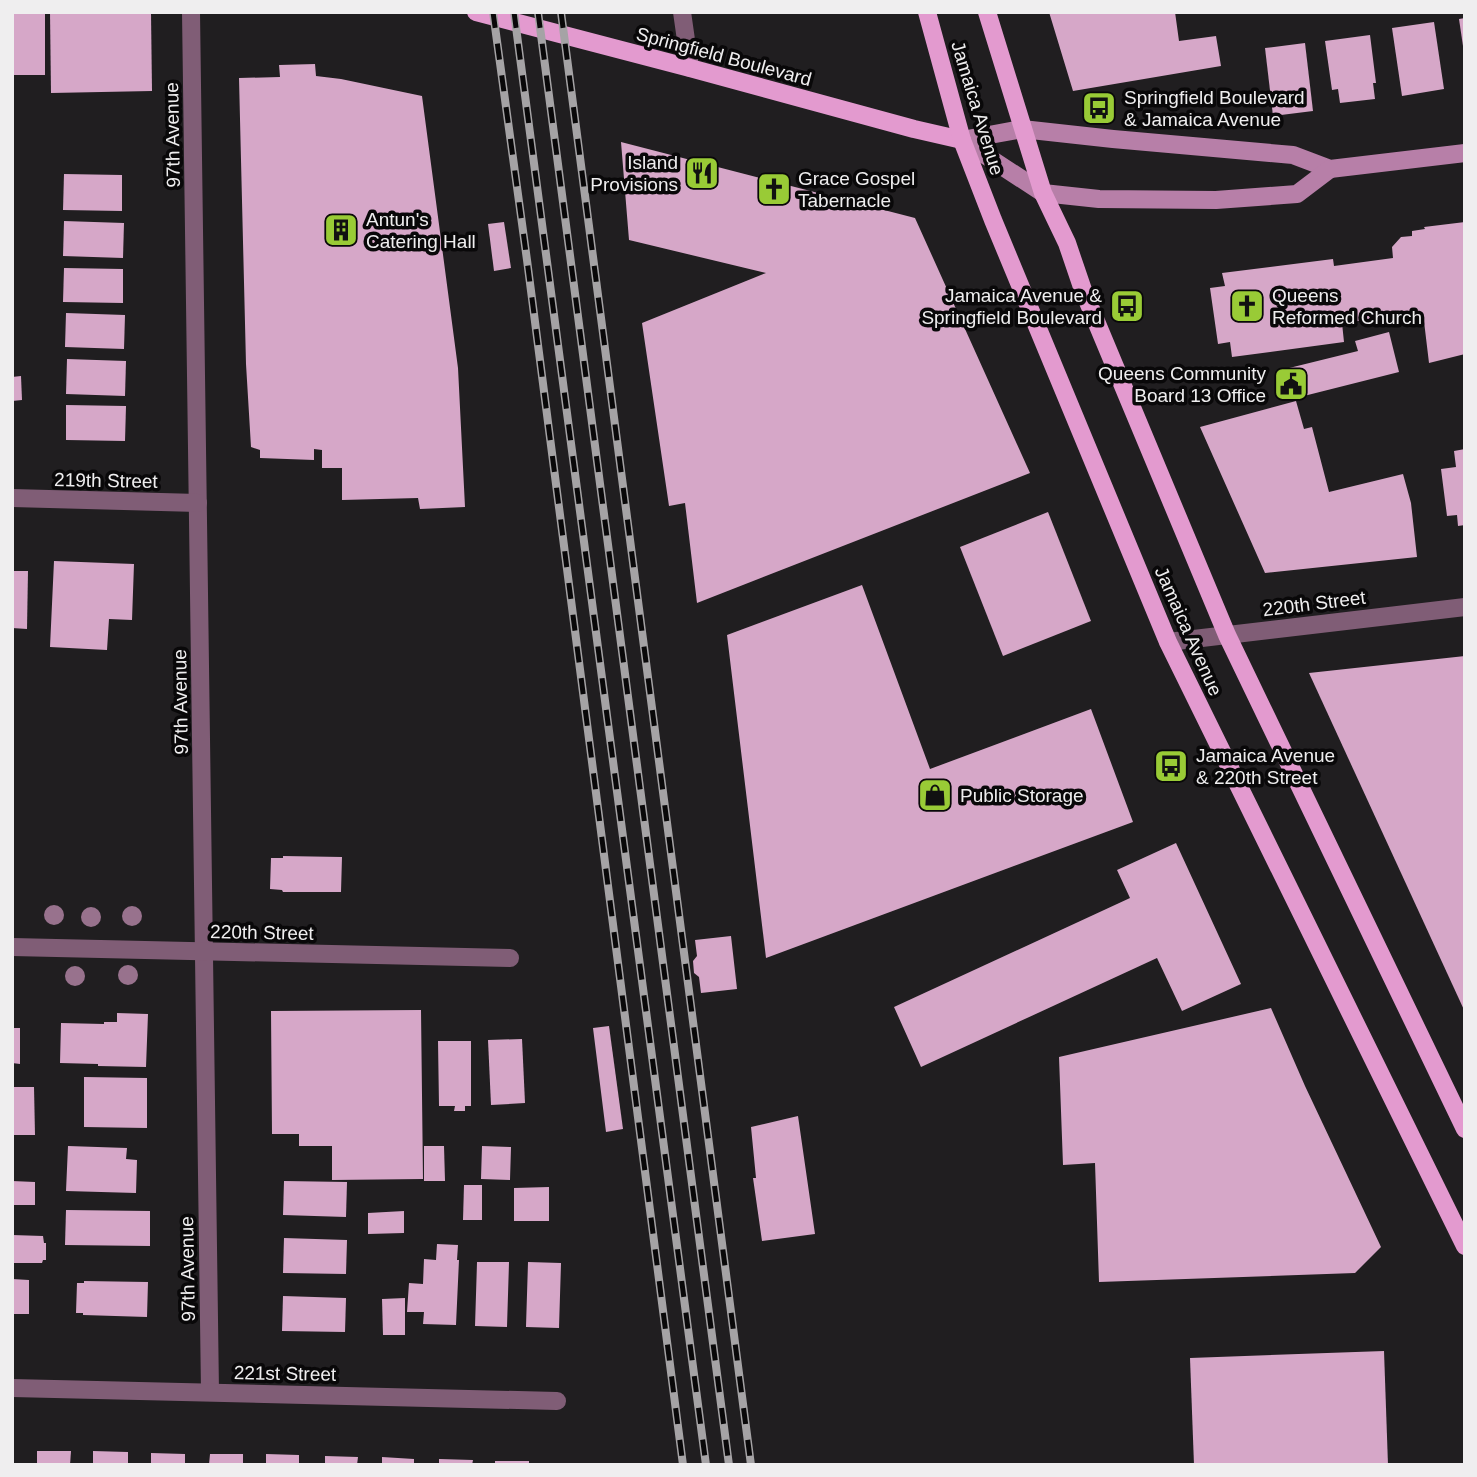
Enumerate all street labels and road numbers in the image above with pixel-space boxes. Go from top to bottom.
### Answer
street label: Springfield Boulevard [634,23,814,90]
street label: Jamaica Avenue [947,39,1008,178]
street label: 97th Avenue [161,82,184,188]
street label: 219th Street [54,469,159,492]
street label: Jamaica Avenue [1151,563,1226,699]
street label: 220th Street [1261,587,1367,620]
street label: 97th Avenue [169,649,192,755]
street label: 220th Street [210,921,315,944]
street label: 97th Avenue [176,1216,199,1322]
street label: 221st Street [234,1362,337,1385]

